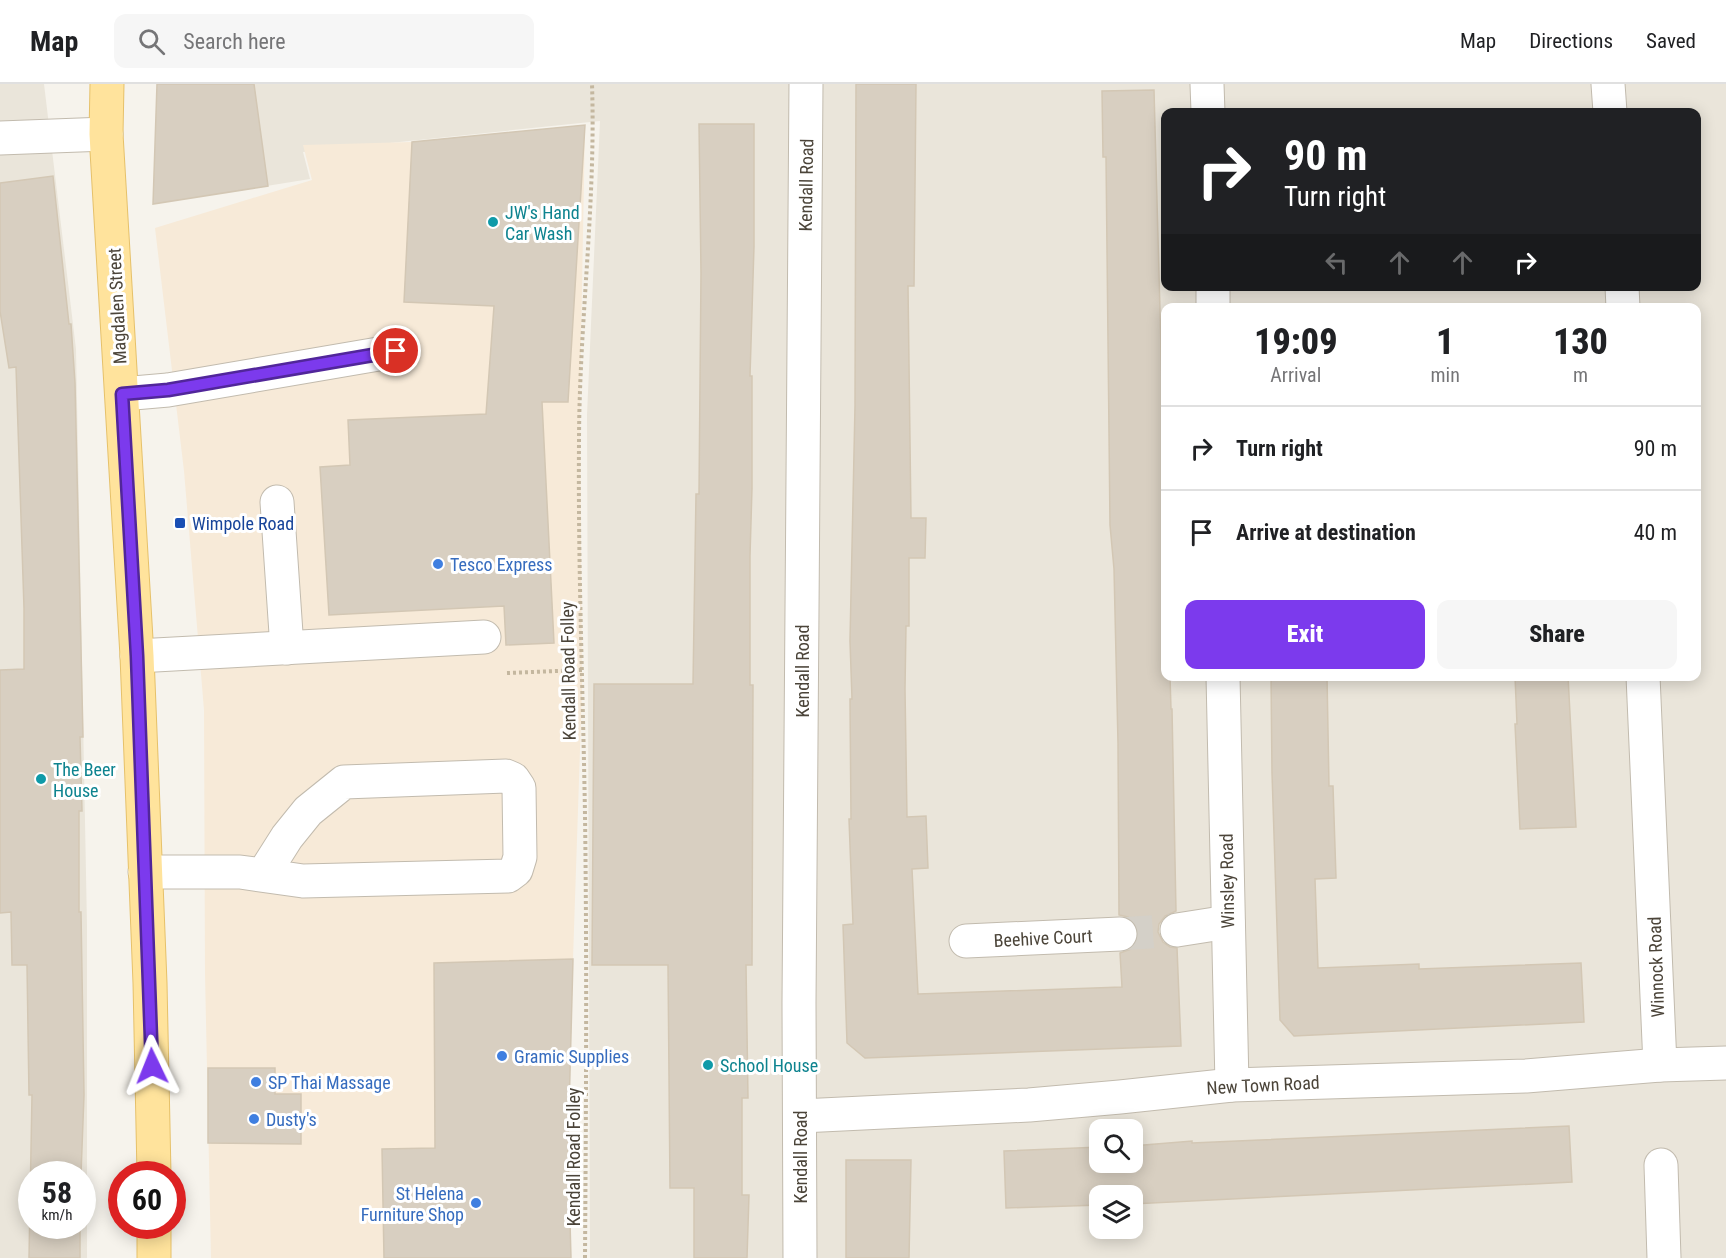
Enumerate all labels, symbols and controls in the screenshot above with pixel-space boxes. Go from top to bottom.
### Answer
search box [114,14,534,68]
text: Map [30,25,78,58]
icon: search [135,25,168,58]
text: Search here [183,29,286,54]
text: Map [1460,29,1496,53]
text: Directions [1529,29,1613,53]
text: Saved [1646,29,1696,53]
text: 90 m [1284,131,1367,180]
icon: right [1185,132,1263,210]
street label: Kendall Road [795,138,817,232]
text: Turn right [1284,181,1386,213]
place label: JW's Hand Car Wash [505,202,580,244]
marker: JW's Hand Car Wash [486,215,500,229]
icon: left [1320,246,1353,279]
icon: ahead [1383,246,1416,279]
icon: ahead [1446,246,1479,279]
icon: right [1509,246,1542,279]
street label: Magdalen Street [103,247,131,365]
text: 19:09 [1254,321,1337,363]
text: 1 [1436,321,1454,363]
text: 130 [1553,321,1608,363]
pin [370,325,421,376]
icon: arrive [379,334,412,367]
text: Arrival [1270,363,1321,387]
text: min [1431,363,1460,387]
text: m [1573,363,1588,387]
icon: right [1185,432,1218,465]
text: Turn right [1236,436,1323,461]
text: 90 m [1634,436,1677,461]
place label: Wimpole Road [192,513,294,534]
marker: Wimpole Road [173,516,187,530]
icon: arrive [1185,516,1218,549]
text: Arrive at destination [1236,520,1416,545]
text: 40 m [1634,520,1677,545]
place label: Tesco Express [450,554,553,575]
marker: Tesco Express [431,557,445,571]
button: Exit [1185,600,1425,669]
button: Share [1437,600,1677,669]
street label: Kendall Road Folley [556,601,580,740]
street label: Kendall Road [792,625,813,717]
place label: The Beer House [53,759,116,801]
marker: The Beer House [34,772,48,786]
street label: Winsley Road [1216,833,1238,929]
street label: Winnock Road [1644,916,1668,1018]
street label: Beehive Court [993,925,1093,951]
position arrow [120,1034,184,1098]
place label: Gramic Supplies [514,1046,629,1067]
marker: Gramic Supplies [495,1049,509,1063]
place label: School House [720,1055,818,1076]
marker: School House [701,1058,715,1072]
place label: SP Thai Massage [268,1072,391,1093]
street label: New Town Road [1206,1072,1320,1098]
marker: SP Thai Massage [249,1075,263,1089]
street label: Kendall Road Folley [563,1087,584,1226]
place label: Dusty's [266,1109,317,1130]
street label: Kendall Road [790,1111,811,1203]
marker: Dusty's [247,1112,261,1126]
map controls [1089,1119,1143,1239]
button: search [1089,1119,1143,1173]
speed limit sign: 60 [108,1161,186,1239]
text: 58 [42,1175,72,1210]
place label: St Helena Furniture Shop [361,1183,464,1225]
button: layers [1089,1185,1143,1239]
marker: St Helena Furniture Shop [469,1196,483,1210]
text: km/h [42,1206,72,1224]

